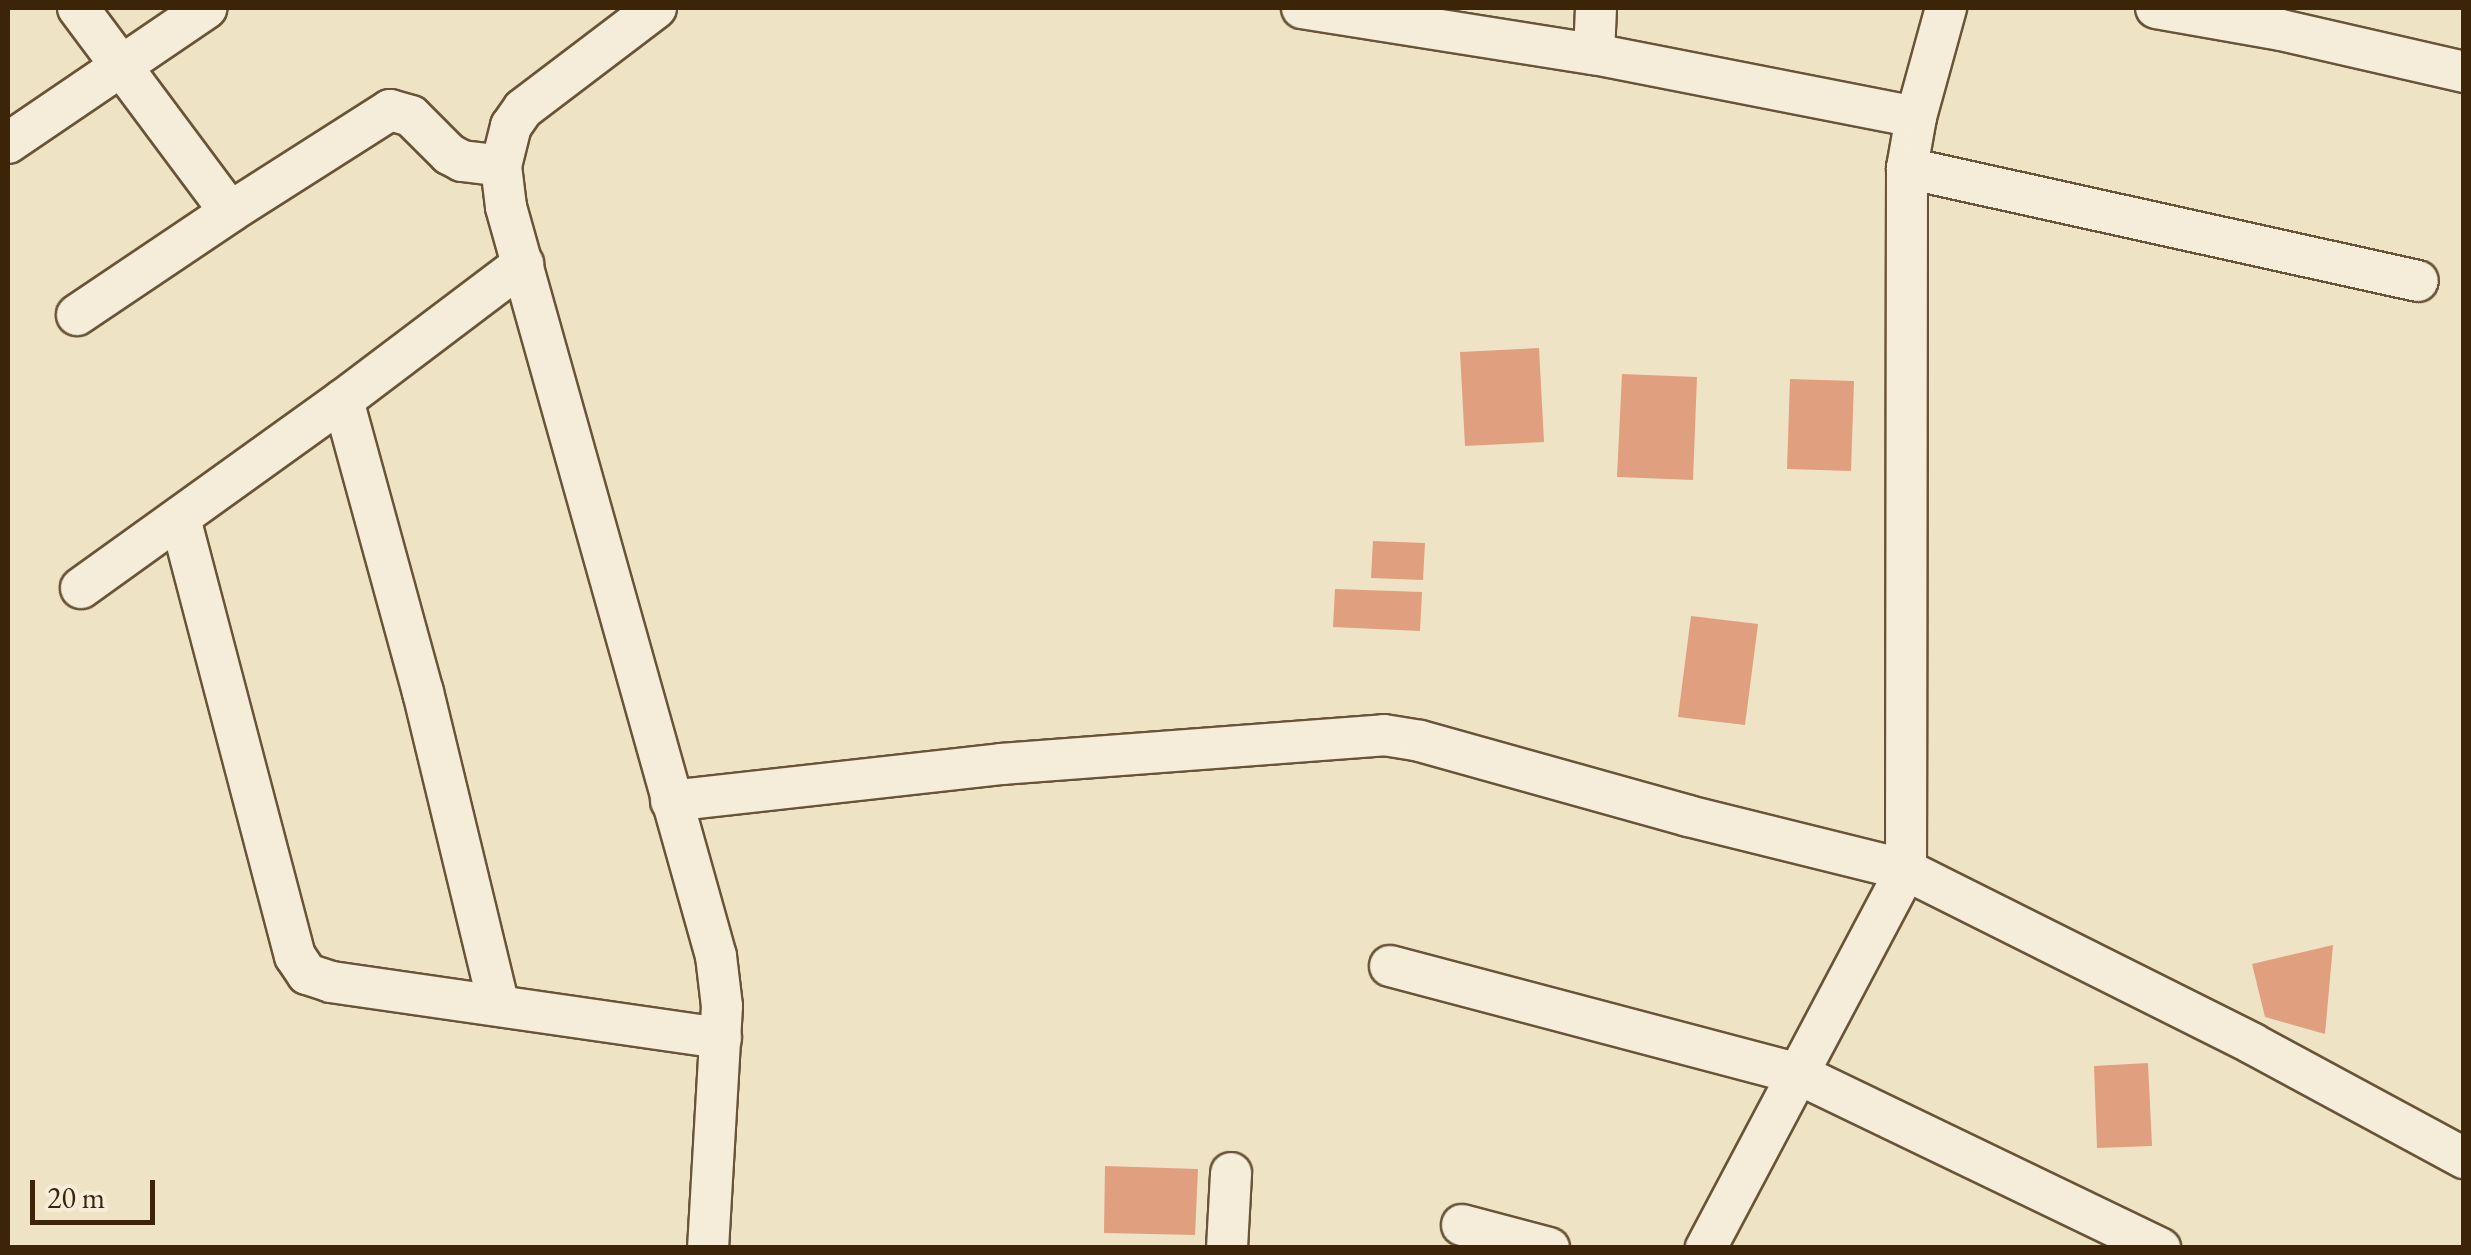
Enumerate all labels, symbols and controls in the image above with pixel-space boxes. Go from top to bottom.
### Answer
scale bar [35,1160,160,1222]
text: 20 m [47,1178,105,1217]

